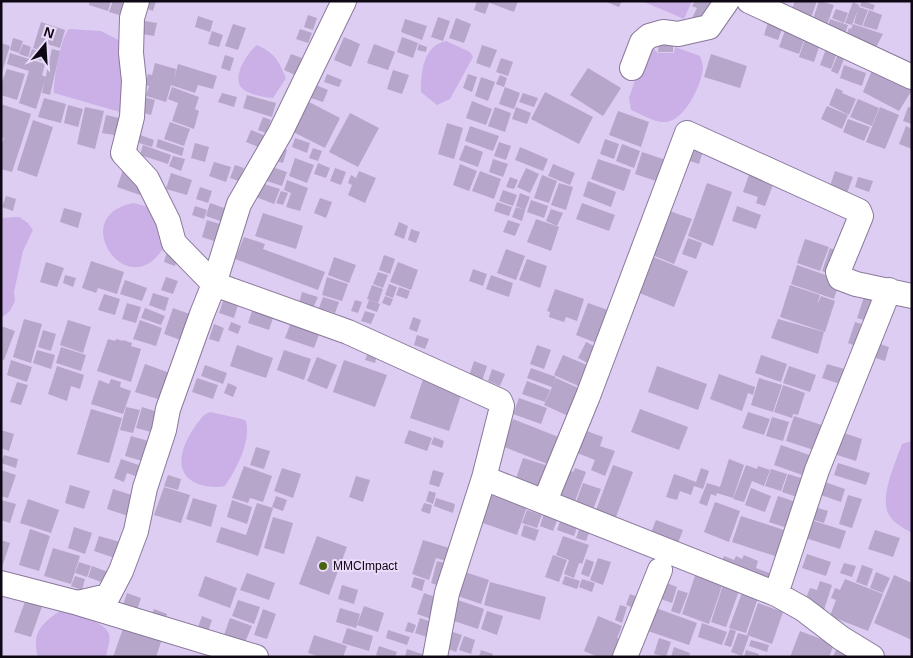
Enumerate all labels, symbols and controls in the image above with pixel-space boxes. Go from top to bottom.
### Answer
north arrow [20,20,70,70]
text: N [42,23,56,42]
place label: MMCImpact [333,559,398,573]
marker: MMCImpact [317,560,329,572]

